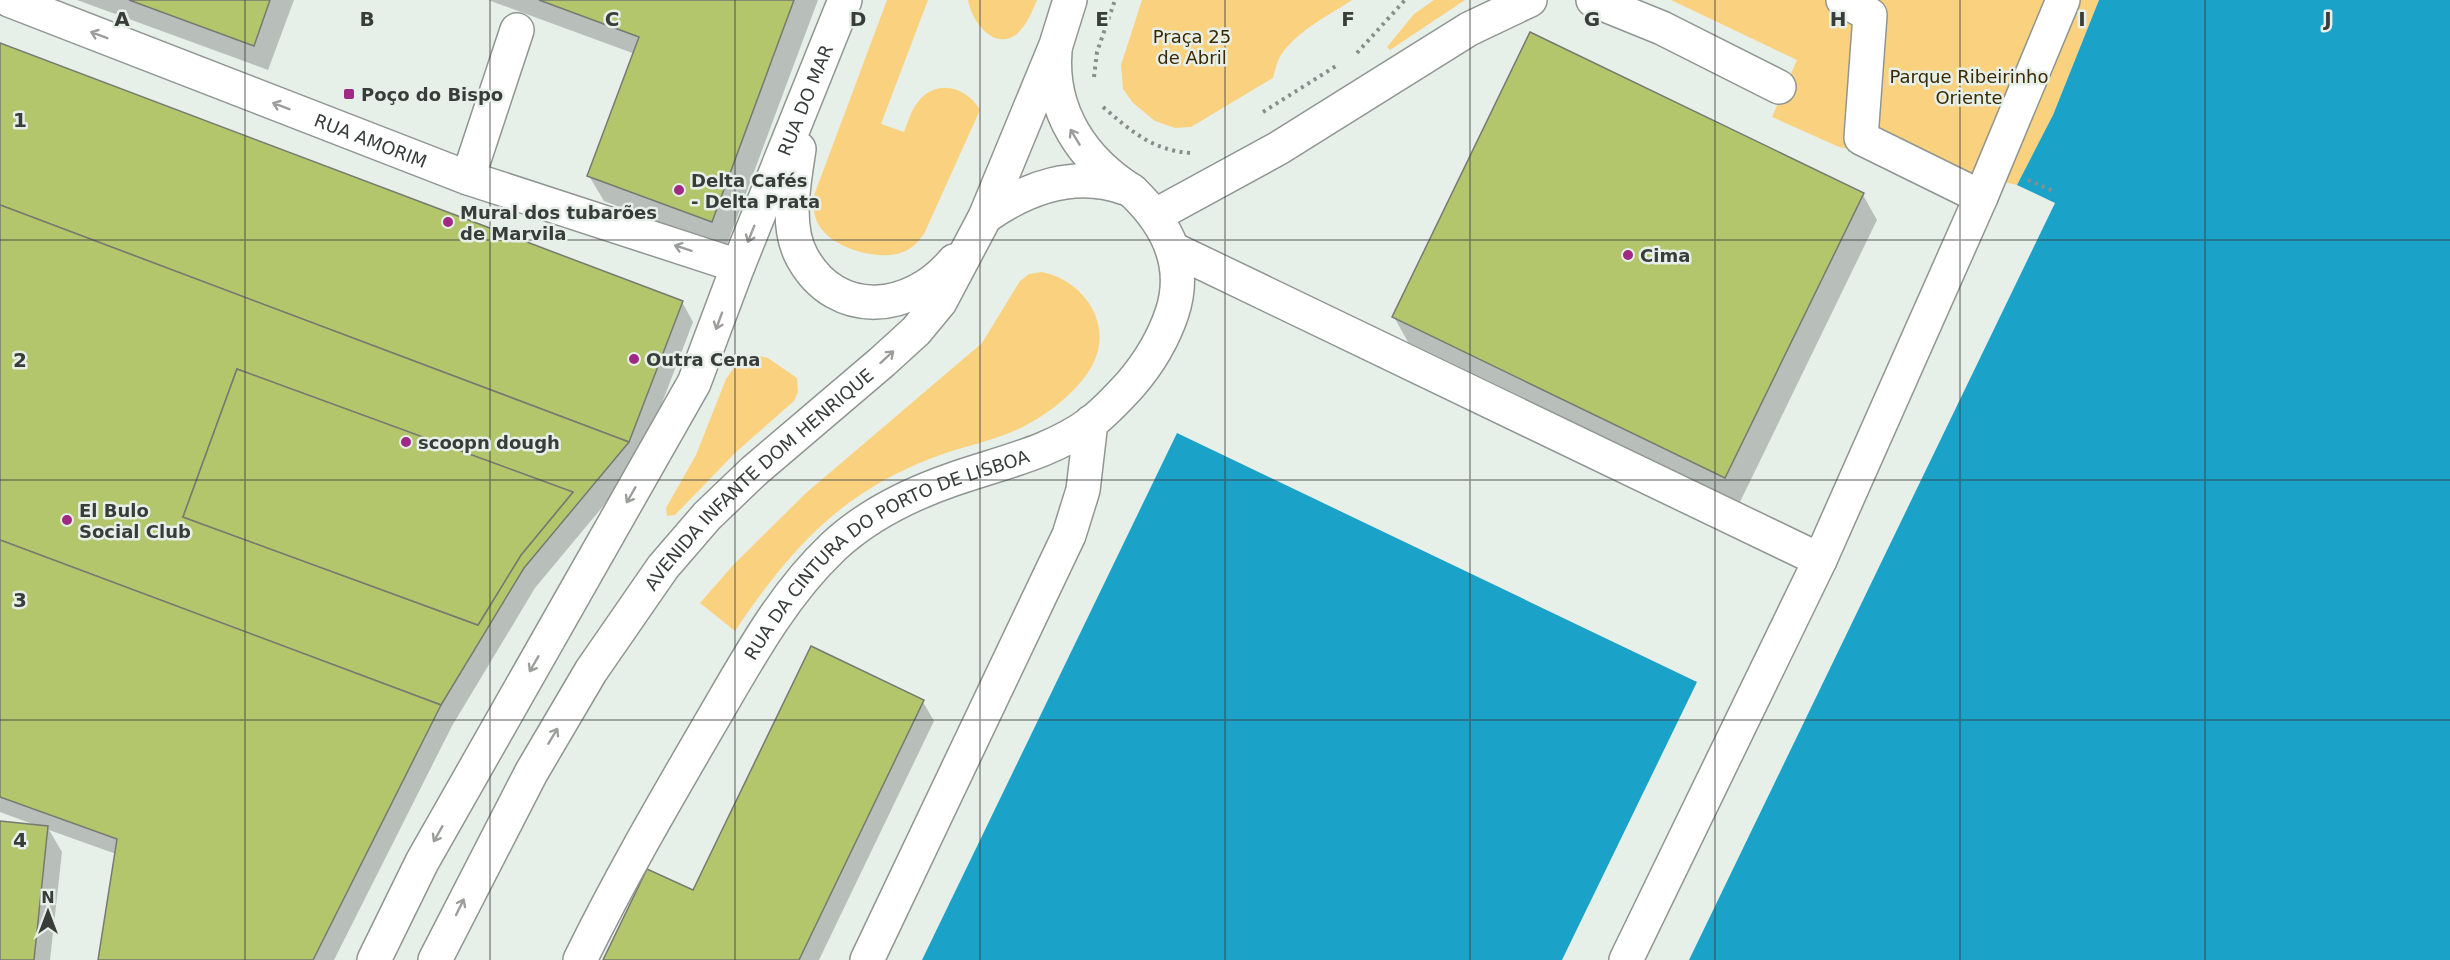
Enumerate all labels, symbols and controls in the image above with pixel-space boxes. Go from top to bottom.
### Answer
text: A [114,7,130,31]
text: B [359,7,375,31]
text: C [605,7,619,31]
text: D [850,7,866,31]
text: E [1095,7,1109,31]
text: F [1341,7,1355,31]
text: G [1584,7,1600,31]
text: H [1830,7,1846,31]
text: I [2078,7,2086,31]
text: J [2322,7,2332,31]
park label: Praça 25 de Abril [1153,26,1231,68]
one-way arrow [91,29,109,40]
street label: RUA DO MAR [773,41,837,159]
park label: Parque Ribeirinho Oriente [1889,66,2049,108]
place label: Poço do Bispo [361,84,503,105]
marker: Poço do Bispo [342,87,356,101]
one-way arrow [272,99,291,110]
text: 1 [13,108,27,132]
street label: RUA AMORIM [311,109,430,172]
one-way arrow [1069,129,1081,146]
place label: Delta Cafés - Delta Prata [691,170,820,212]
marker: Delta Cafés - Delta Prata [672,183,686,197]
place label: Mural dos tubarões de Marvila [460,202,657,244]
marker: Mural dos tubarões de Marvila [441,215,455,229]
one-way arrow [745,224,756,243]
one-way arrow [673,242,692,253]
place label: Cima [1640,245,1690,266]
marker: Cima [1621,248,1635,262]
one-way arrow [713,312,724,330]
text: 2 [13,348,27,372]
place label: Outra Cena [646,349,760,370]
one-way arrow [880,350,895,364]
marker: Outra Cena [627,352,641,366]
street label: AVENIDA INFANTE DOM HENRIQUE [640,364,877,594]
place label: scoopn dough [418,432,560,453]
marker: scoopn dough [399,435,413,449]
street label: RUA DA CINTURA DO PORTO DE LISBOA [740,445,1032,663]
one-way arrow [625,486,637,503]
place label: El Bulo Social Club [79,500,191,542]
marker: El Bulo Social Club [60,513,74,527]
text: 3 [13,588,27,612]
one-way arrow [528,655,540,672]
one-way arrow [547,728,559,745]
one-way arrow [432,825,444,842]
text: 4 [13,828,27,852]
north arrow [18,882,78,942]
text: N [41,888,55,907]
one-way arrow [455,899,467,917]

